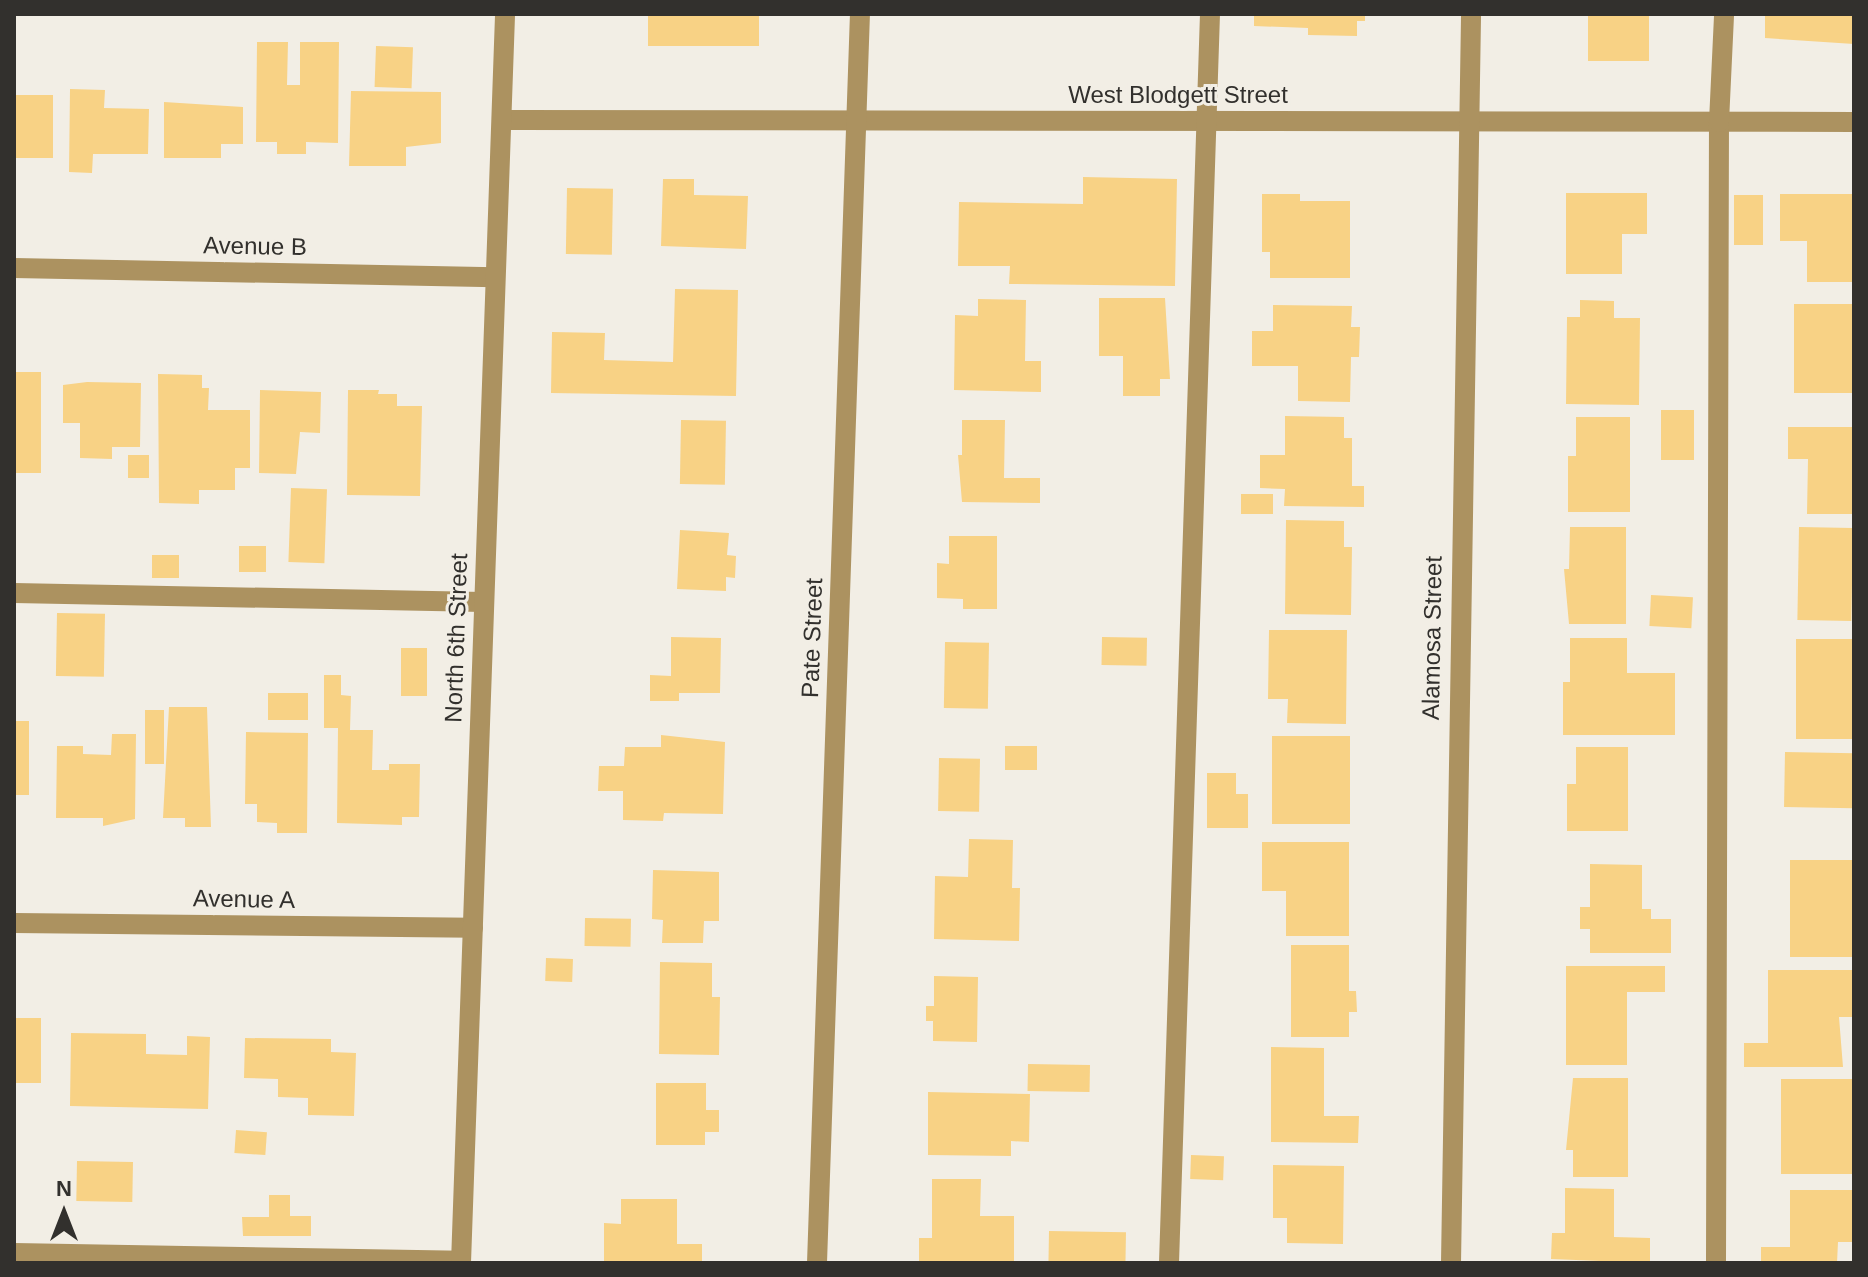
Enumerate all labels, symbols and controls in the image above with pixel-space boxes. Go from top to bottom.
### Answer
street label: West Blodgett Street [1068,81,1288,109]
street label: Avenue B [203,231,307,261]
street label: North 6th Street [439,553,473,723]
street label: Alamosa Street [1416,556,1448,720]
street label: Pate Street [796,577,828,699]
street label: Avenue A [192,884,296,914]
north arrow [24,1173,104,1253]
text: N [56,1176,72,1201]

